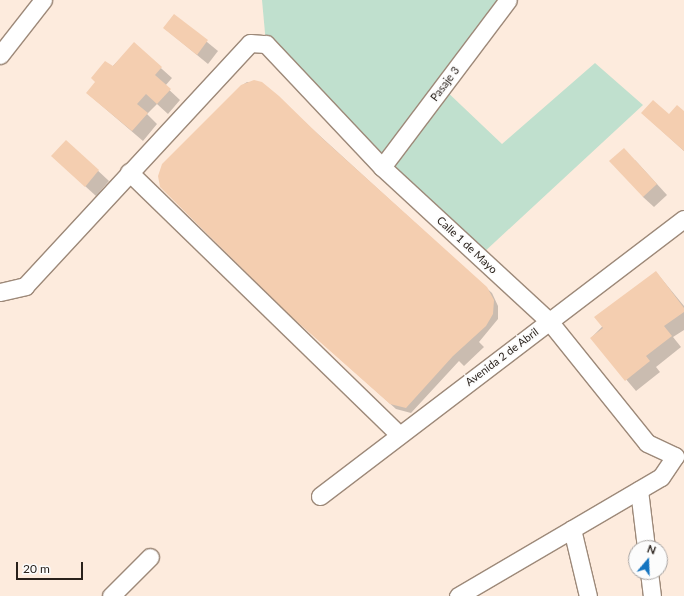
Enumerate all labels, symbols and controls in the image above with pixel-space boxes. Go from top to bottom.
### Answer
street label: Pasaje 3 [428,64,462,104]
street label: Calle 1 de Mayo [434,214,500,276]
street label: Avenida 2 de Abril [463,325,541,389]
north arrow [628,540,668,580]
text: N [646,542,658,557]
scale bar [18,554,85,580]
text: 20 m [23,561,50,576]

